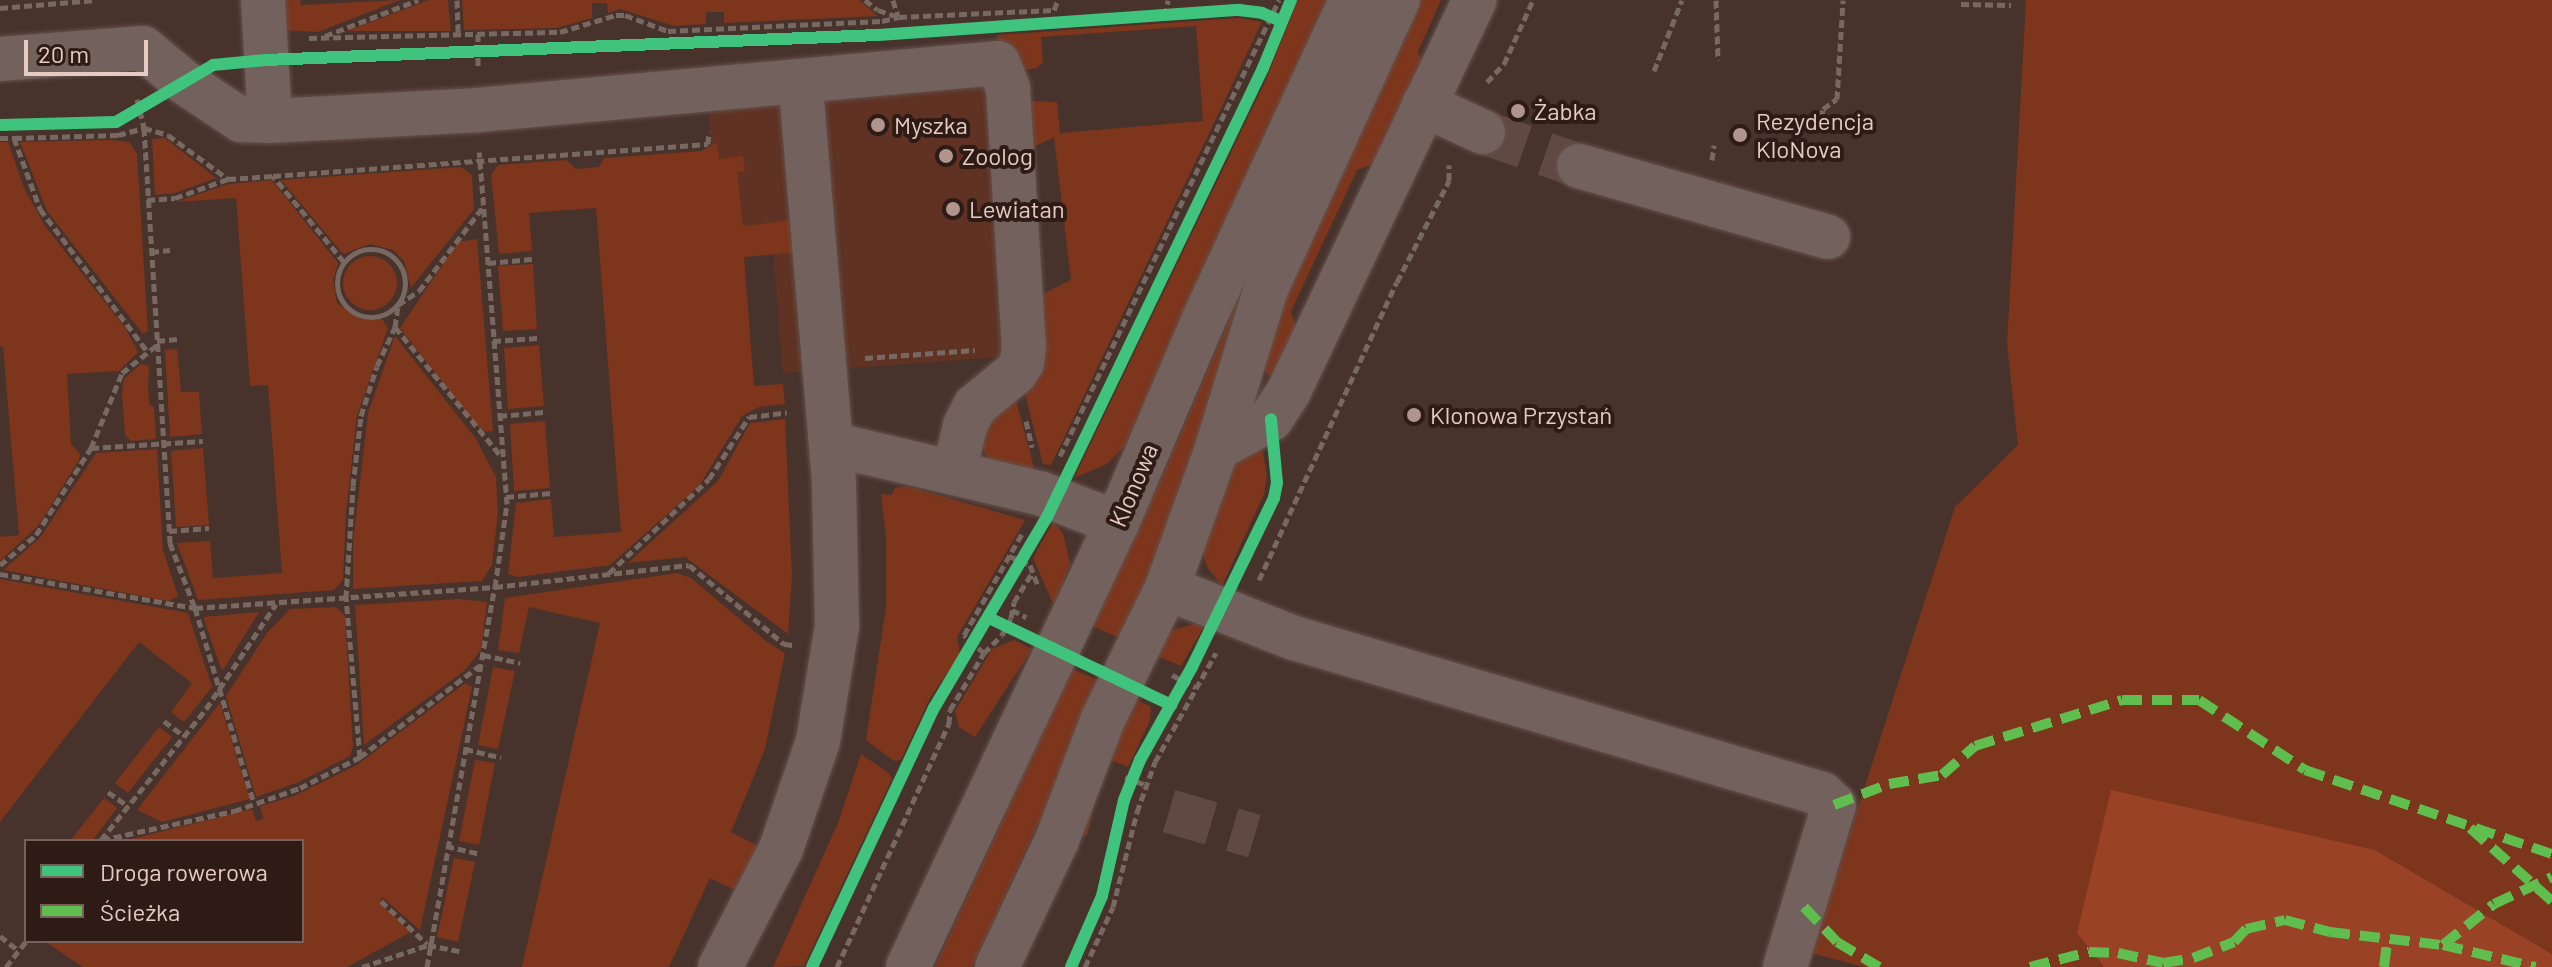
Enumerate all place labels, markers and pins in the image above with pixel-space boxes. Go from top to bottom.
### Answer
place label: Żabka [1534,97,1597,125]
marker: Żabka [1509,102,1527,120]
place label: Rezydencja KloNova [1756,107,1874,163]
place label: Myszka [894,111,968,139]
marker: Myszka [869,116,887,134]
marker: Rezydencja KloNova [1731,126,1749,144]
place label: Zoolog [962,142,1033,170]
marker: Zoolog [937,147,955,165]
place label: Lewiatan [969,195,1065,223]
marker: Lewiatan [944,200,962,218]
place label: Klonowa Przystań [1430,401,1612,429]
marker: Klonowa Przystań [1405,406,1423,424]

